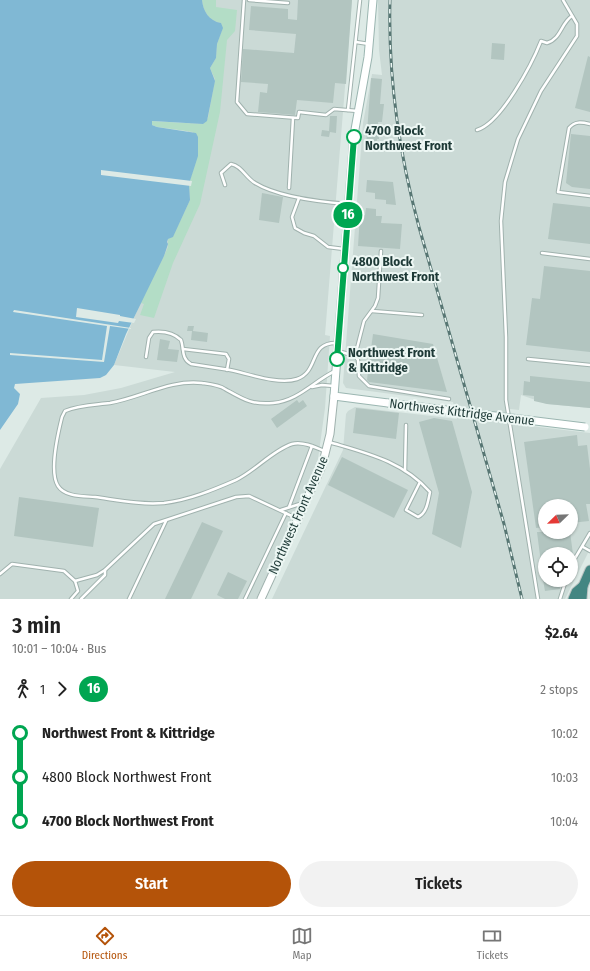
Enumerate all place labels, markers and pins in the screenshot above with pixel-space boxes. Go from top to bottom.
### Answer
place label: 4700 Block Northwest Front [365,123,453,153]
marker: 4700 Block Northwest Front [346,129,362,145]
place label: 4800 Block Northwest Front [352,254,440,284]
marker: 4800 Block Northwest Front [337,262,349,274]
place label: Northwest Front & Kittridge [348,345,436,375]
marker: Northwest Front & Kittridge [329,351,345,367]

